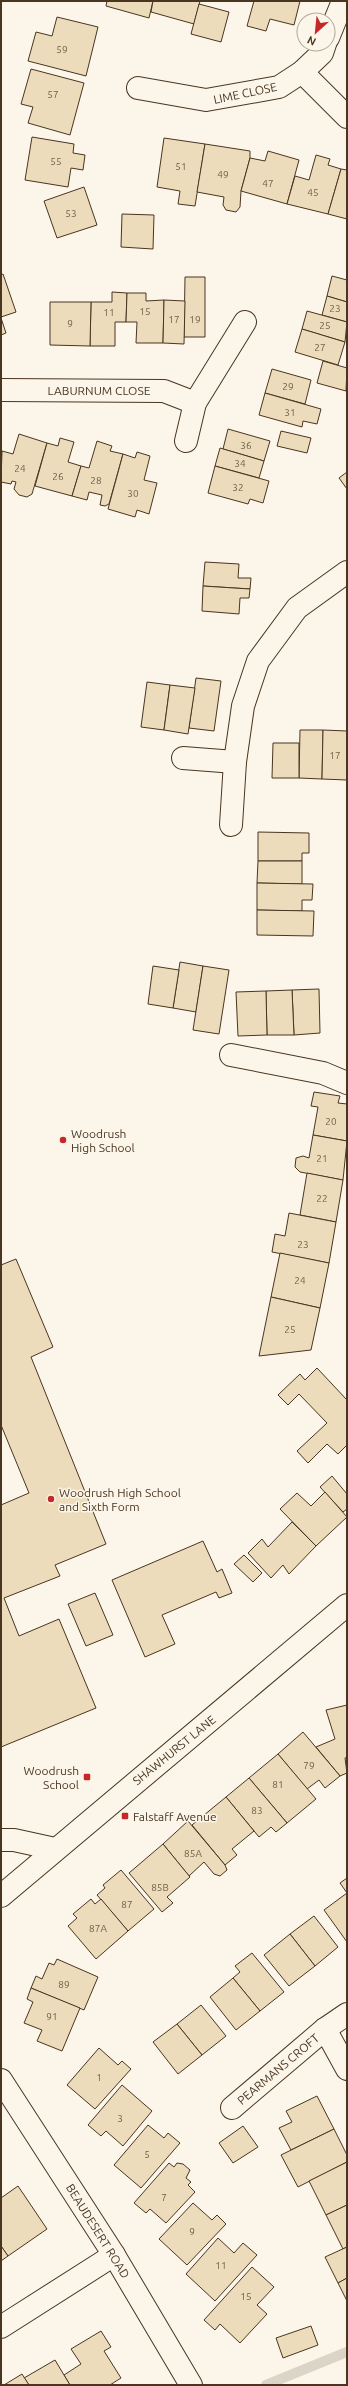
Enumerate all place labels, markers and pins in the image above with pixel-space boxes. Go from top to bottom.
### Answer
place label: Woodrush High School [71,1127,135,1154]
marker: Woodrush High School [58,1135,68,1145]
place label: Woodrush High School and Sixth Form [59,1486,181,1513]
marker: Woodrush High School and Sixth Form [46,1494,56,1504]
place label: Woodrush School [24,1764,79,1791]
marker: Woodrush School [82,1772,92,1782]
place label: Falstaff Avenue [133,1810,217,1823]
marker: Falstaff Avenue [120,1811,130,1821]

